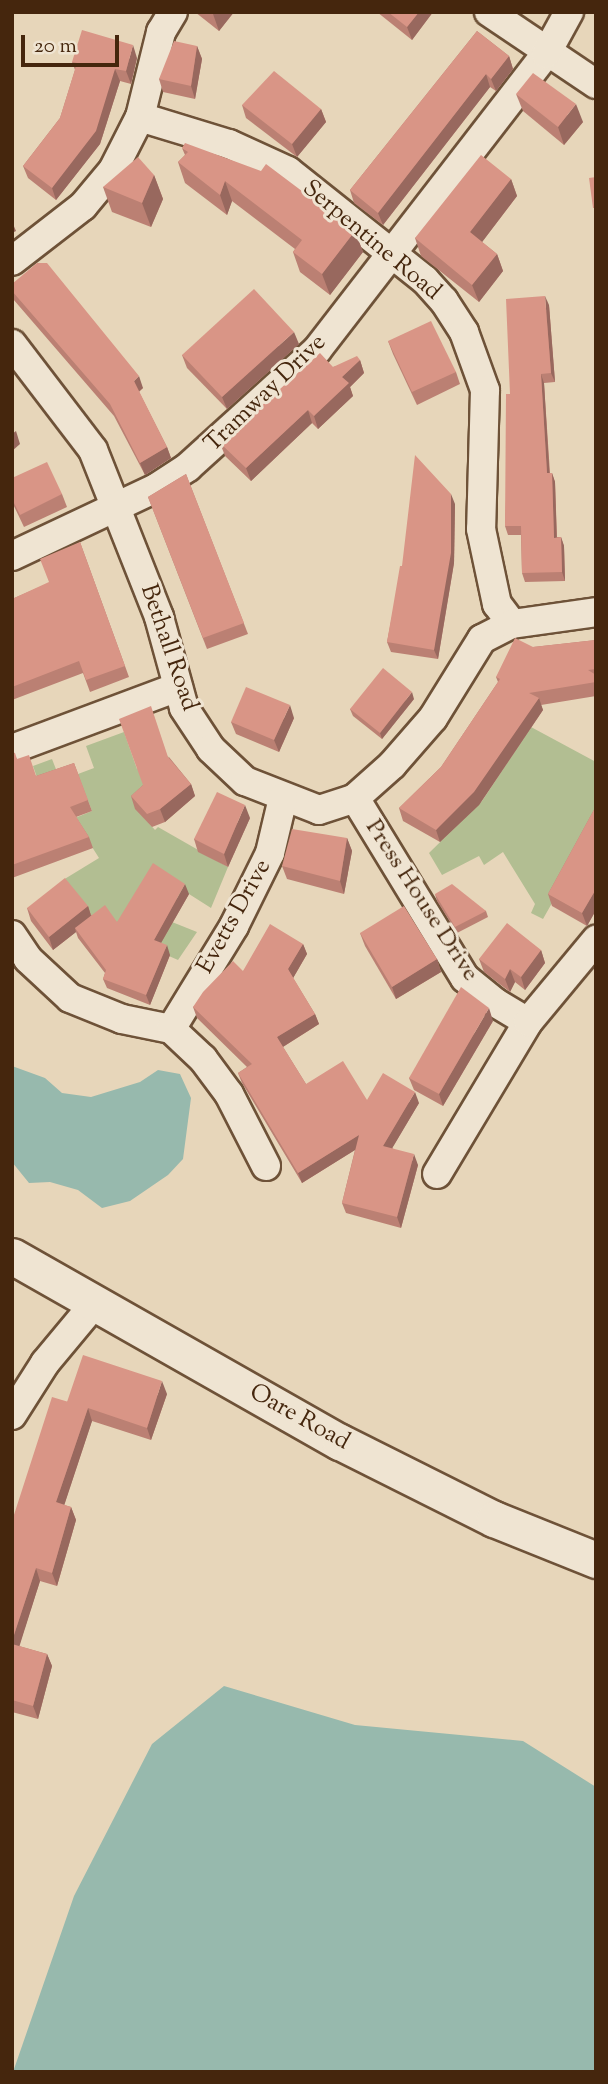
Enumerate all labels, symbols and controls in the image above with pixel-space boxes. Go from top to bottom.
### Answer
scale bar [24,21,122,65]
text: 20 m [34,32,77,62]
street label: Serpentine Road [296,175,446,307]
street label: Tramway Drive [199,329,333,459]
street label: Bethall Road [133,581,203,715]
street label: Press House Drive [358,815,484,987]
street label: Evetts Drive [192,855,278,979]
street label: Oare Road [244,1379,354,1457]

